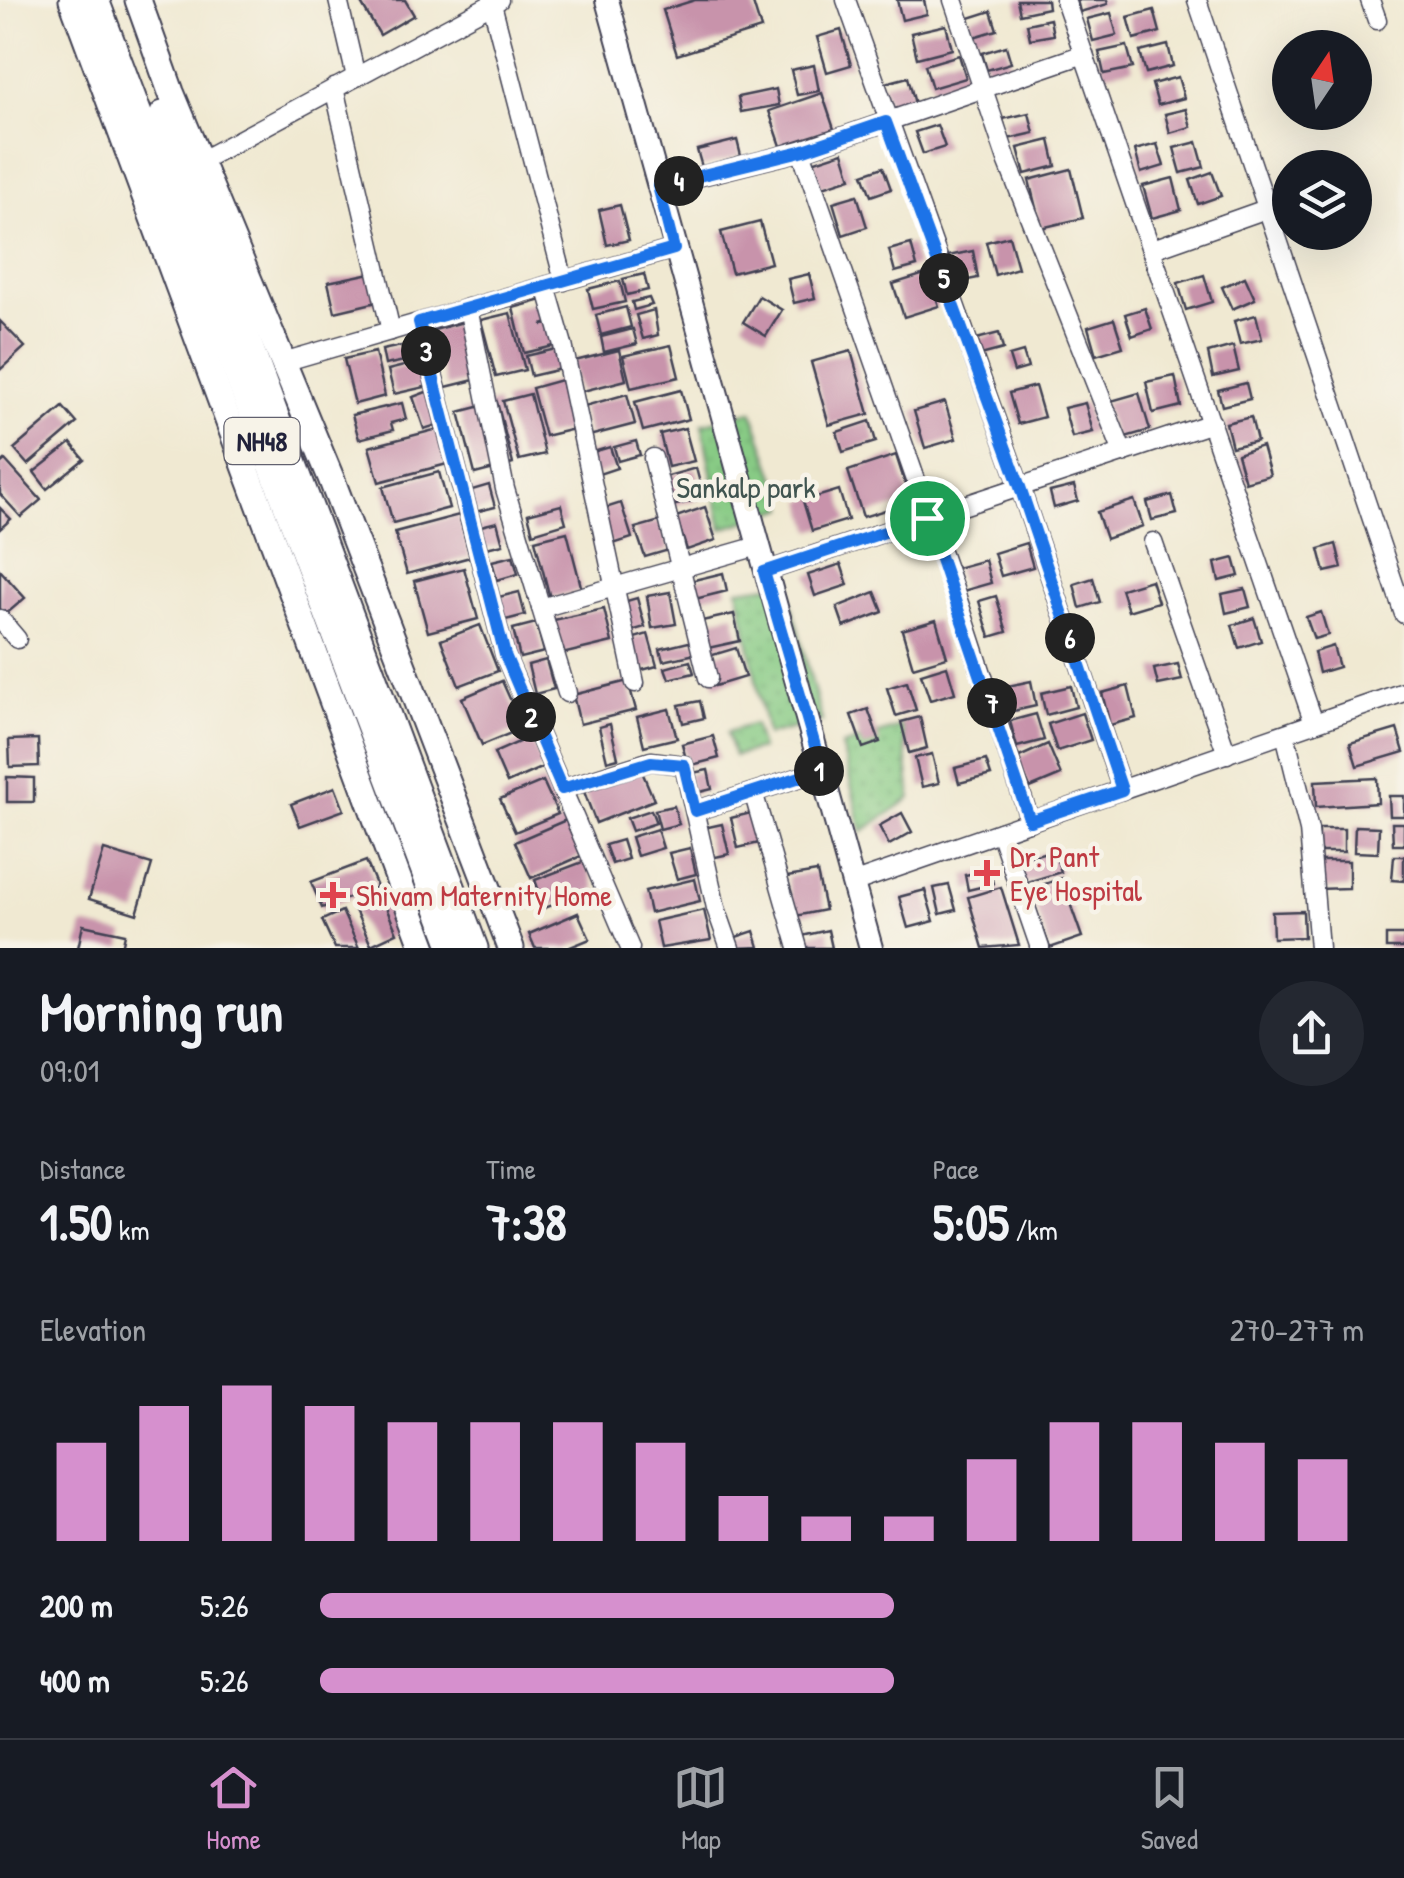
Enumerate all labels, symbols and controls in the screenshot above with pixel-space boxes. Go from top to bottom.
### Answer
north arrow [1272,30,1372,130]
map controls [1272,30,1372,250]
button: layers [1272,150,1372,250]
pin: 4 [654,156,704,206]
text: 4 [674,162,684,200]
pin: 5 [919,253,969,303]
text: 5 [938,259,950,297]
pin: 3 [401,326,451,376]
text: 3 [420,332,432,370]
road number: NH48 [224,418,300,464]
park label: Sankalp park [676,467,816,507]
pin [885,476,970,561]
icon: arrive [900,491,955,546]
pin: 6 [1045,613,1095,663]
text: 6 [1064,619,1076,657]
pin: 7 [967,678,1017,728]
text: 7 [985,684,999,722]
pin: 2 [506,692,556,742]
text: 2 [524,698,538,736]
pin: 1 [794,746,844,796]
text: 1 [814,752,824,790]
place label: Dr. Pant Eye Hospital [1010,836,1142,910]
marker: Dr. Pant Eye Hospital [974,860,1000,886]
place label: Shivam Maternity Home [356,875,612,915]
marker: Shivam Maternity Home [320,882,346,908]
text: Morning run [40,974,283,1048]
button: share [1259,981,1364,1086]
text: 09:01 [40,1049,99,1092]
text: Distance [40,1150,126,1188]
text: Time [486,1150,536,1188]
text: Pace [933,1150,979,1188]
text: 1.50 [40,1188,112,1256]
text: 7:38 [486,1188,567,1256]
text: 5:05 [933,1188,1009,1256]
text: km [112,1211,150,1249]
text: /km [1009,1211,1058,1249]
text: Elevation [40,1308,146,1351]
text: 270–277 m [1230,1308,1364,1351]
text: 200 m [40,1584,113,1627]
text: 5:26 [200,1584,249,1627]
text: 400 m [40,1659,110,1702]
text: 5:26 [200,1659,249,1702]
tab: Home [206,1760,261,1858]
tab: Map [673,1760,728,1858]
tab: Saved [1141,1760,1198,1858]

